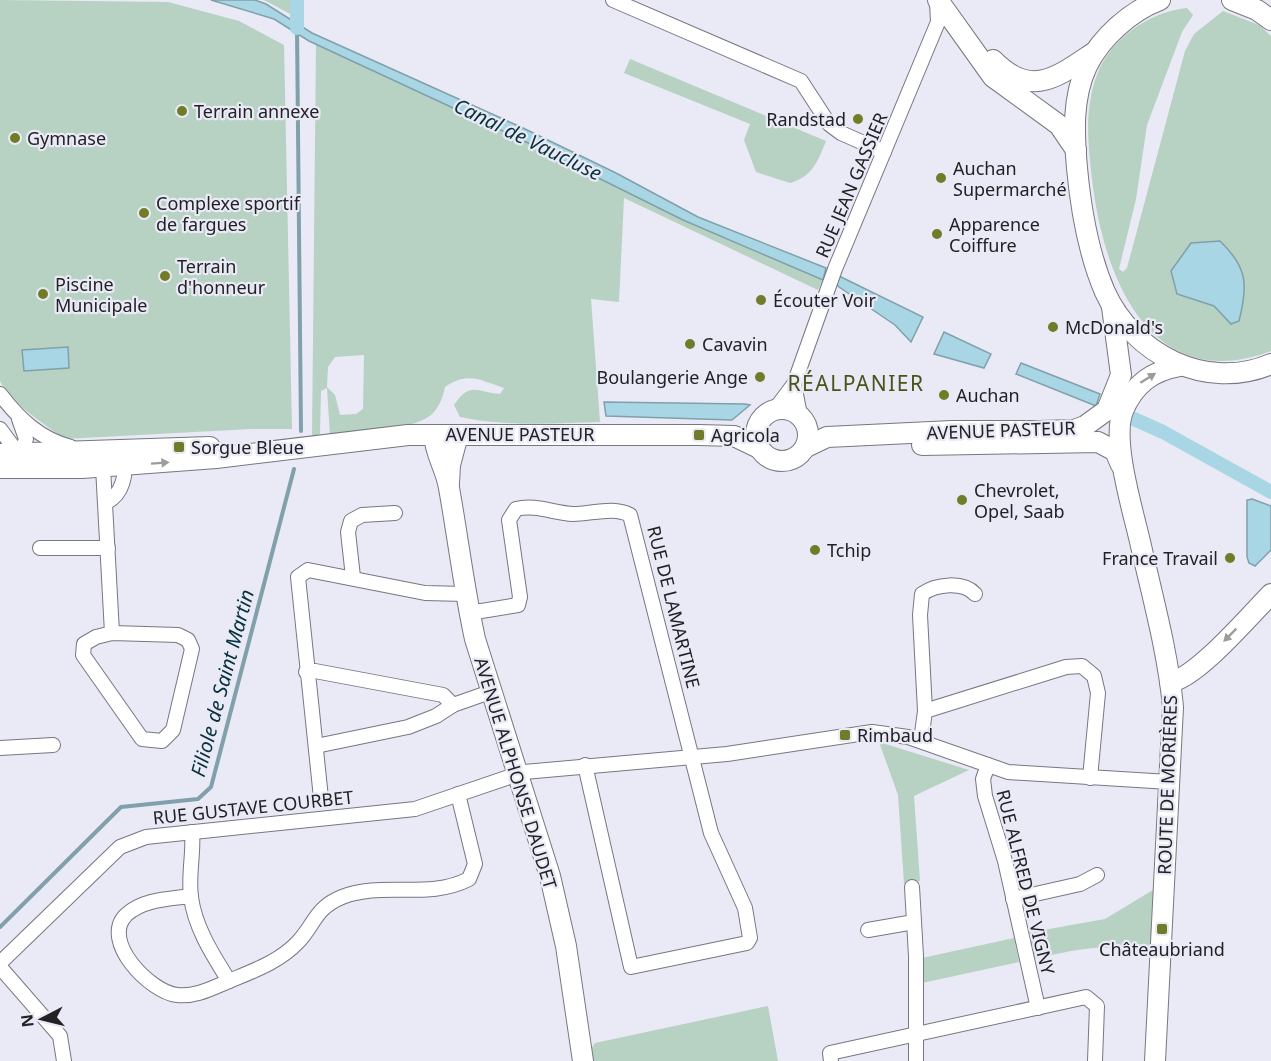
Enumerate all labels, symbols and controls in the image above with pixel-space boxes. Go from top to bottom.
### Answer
water label: Canal de Vaucluse [450,92,606,186]
place label: Terrain annexe [194,99,319,123]
marker: Terrain annexe [175,104,189,118]
place label: Randstad [766,107,846,131]
street label: RUE JEAN GASSIER [810,109,892,261]
marker: Randstad [851,112,865,126]
place label: Gymnase [27,126,106,150]
marker: Gymnase [8,131,22,145]
place label: Auchan Supermarché [953,156,1067,201]
marker: Auchan Supermarché [934,171,948,185]
place label: Complexe sportif de fargues [156,191,301,236]
marker: Complexe sportif de fargues [137,206,151,220]
place label: Apparence Coiffure [949,212,1040,257]
marker: Apparence Coiffure [930,227,944,241]
place label: Terrain d'honneur [177,254,266,299]
marker: Terrain d'honneur [158,269,172,283]
place label: Piscine Municipale [55,272,147,317]
marker: Piscine Municipale [36,287,50,301]
place label: Écouter Voir [773,288,876,312]
marker: Écouter Voir [754,293,768,307]
place label: McDonald's [1065,315,1163,339]
marker: McDonald's [1046,320,1060,334]
place label: Cavavin [702,332,768,356]
marker: Cavavin [683,337,697,351]
place label: Boulangerie Ange [596,365,748,389]
district label: RÉALPANIER [787,369,925,397]
marker: Boulangerie Ange [753,370,767,384]
one-way arrow [1140,372,1156,383]
place label: Auchan [956,383,1020,407]
marker: Auchan [937,388,951,402]
street label: AVENUE PASTEUR [926,415,1076,445]
street label: AVENUE PASTEUR [446,422,594,446]
place label: Agricola [711,423,780,447]
marker: Agricola [692,428,706,442]
place label: Sorgue Bleue [191,435,304,459]
marker: Sorgue Bleue [172,440,186,454]
one-way arrow [150,458,169,468]
place label: Chevrolet, Opel, Saab [974,478,1065,523]
marker: Chevrolet, Opel, Saab [955,493,969,507]
street label: RUE DE LAMARTINE [642,523,706,691]
place label: Tchip [827,538,871,562]
marker: Tchip [808,543,822,557]
place label: France Travail [1102,546,1218,570]
marker: France Travail [1223,551,1237,565]
water label: Filiole de Saint Martin [184,586,260,780]
one-way arrow [1222,628,1237,642]
street label: AVENUE ALPHONSE DAUDET [469,654,563,892]
street label: ROUTE DE MORIÈRES [1152,695,1182,875]
place label: Rimbaud [857,723,933,747]
marker: Rimbaud [838,728,852,742]
street label: RUE GUSTAVE COURBET [152,785,354,829]
street label: RUE ALFRED DE VIGNY [991,787,1061,978]
marker: Châteaubriand [1155,922,1169,936]
place label: Châteaubriand [1099,937,1225,961]
north arrow [12,989,72,1049]
text: N [15,1013,39,1029]

